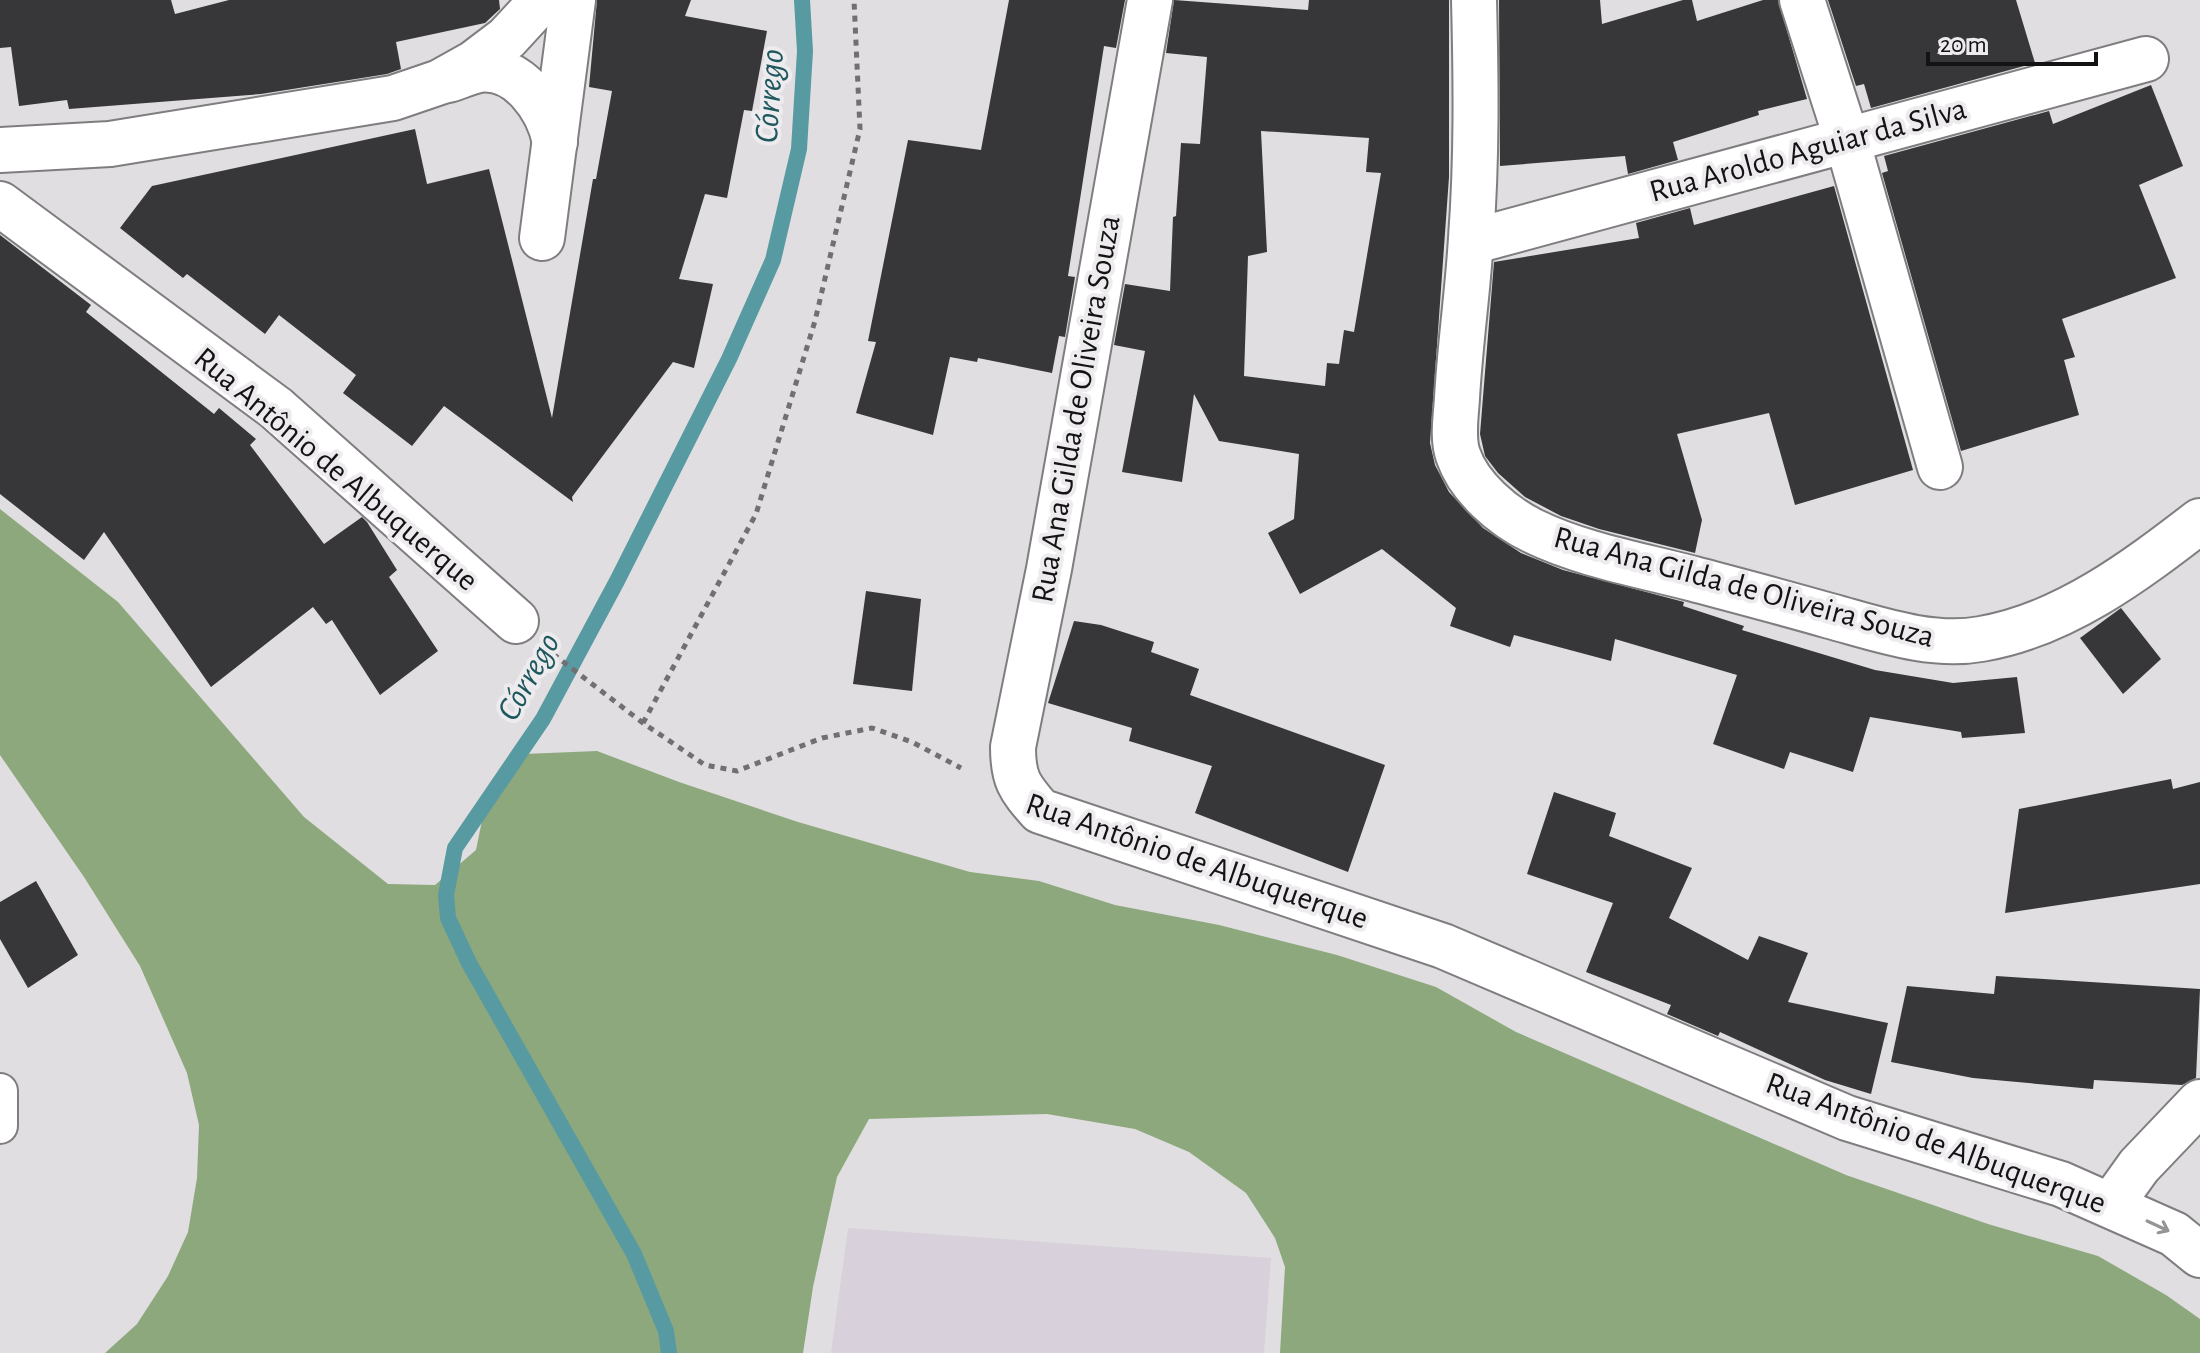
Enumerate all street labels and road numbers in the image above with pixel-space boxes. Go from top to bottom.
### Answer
street label: Rua Aroldo Aguiar da Silva [1646,92,1970,208]
street label: Rua Ana Gilda de Oliveira Souza [1026,213,1126,605]
street label: Rua Antônio de Albuquerque [188,341,484,597]
street label: Rua Ana Gilda de Oliveira Souza [1550,521,1938,653]
street label: Rua Antônio de Albuquerque [1022,787,1372,935]
street label: Rua Antônio de Albuquerque [1762,1067,2110,1219]

